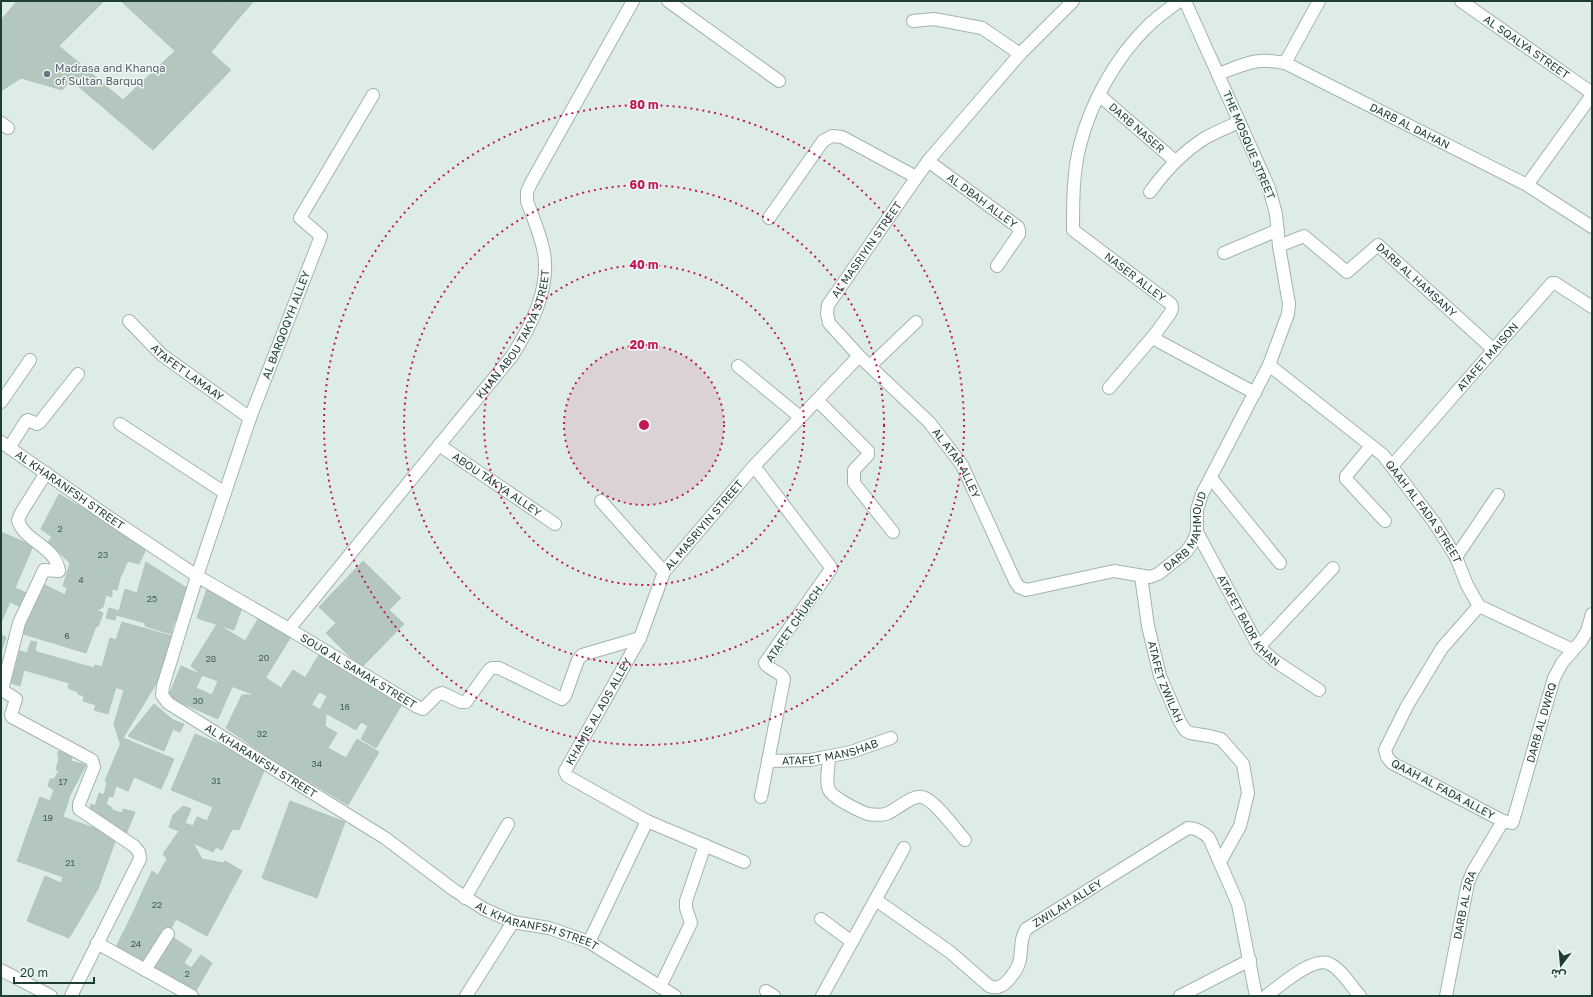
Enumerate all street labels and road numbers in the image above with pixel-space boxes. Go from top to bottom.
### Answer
street label: AL SQALYA STREET [1481,12,1572,81]
street label: THE MOSQUE STREET [1221,89,1278,201]
street label: DARB NASER [1107,100,1168,155]
street label: DARB AL DAHAN [1368,100,1452,151]
street label: AL DBAH ALLEY [945,170,1020,230]
street label: AL MASRIYIN STREET [828,198,904,300]
street label: DARB AL HAMSANY [1374,240,1460,319]
street label: NASER ALLEY [1102,249,1169,304]
street label: AL BARQOQYH ALLEY [259,269,312,381]
street label: KHAN ABOU TAKYA STREET [473,269,551,401]
street label: ATAFET MAISON [1454,320,1520,393]
street label: ATAFET LAMAAY [149,341,226,403]
street label: AL ATAR ALLEY [930,425,983,500]
street label: AL KHARANFSH STREET [13,447,127,532]
street label: ABOU TAKYA ALLEY [450,449,544,519]
street label: QAAH AL FADA STREET [1383,457,1465,565]
street label: AL MASRIYIN STREET [662,477,746,573]
street label: DARB MAHMOUD [1160,489,1209,573]
street label: ATAFET BADR KHAN [1215,572,1283,669]
street label: ATAFET CHURCH [762,583,825,664]
street label: SOUQ AL SAMAK STREET [298,630,419,711]
street label: ATAFET ZWILAH [1146,640,1186,724]
street label: KHAMIS AL ADS ALLEY [563,655,634,767]
street label: DARB AL DWRQ [1523,681,1558,764]
street label: AL KHARANFSH STREET [203,721,320,800]
street label: ATAFET MANSHAB [782,736,880,767]
street label: QAAH AL FADA ALLEY [1389,756,1497,821]
street label: DARB AL ZRA [1450,868,1479,940]
street label: ZWILAH ALLEY [1030,876,1104,929]
street label: AL KHARANFSH STREET [473,898,601,952]

